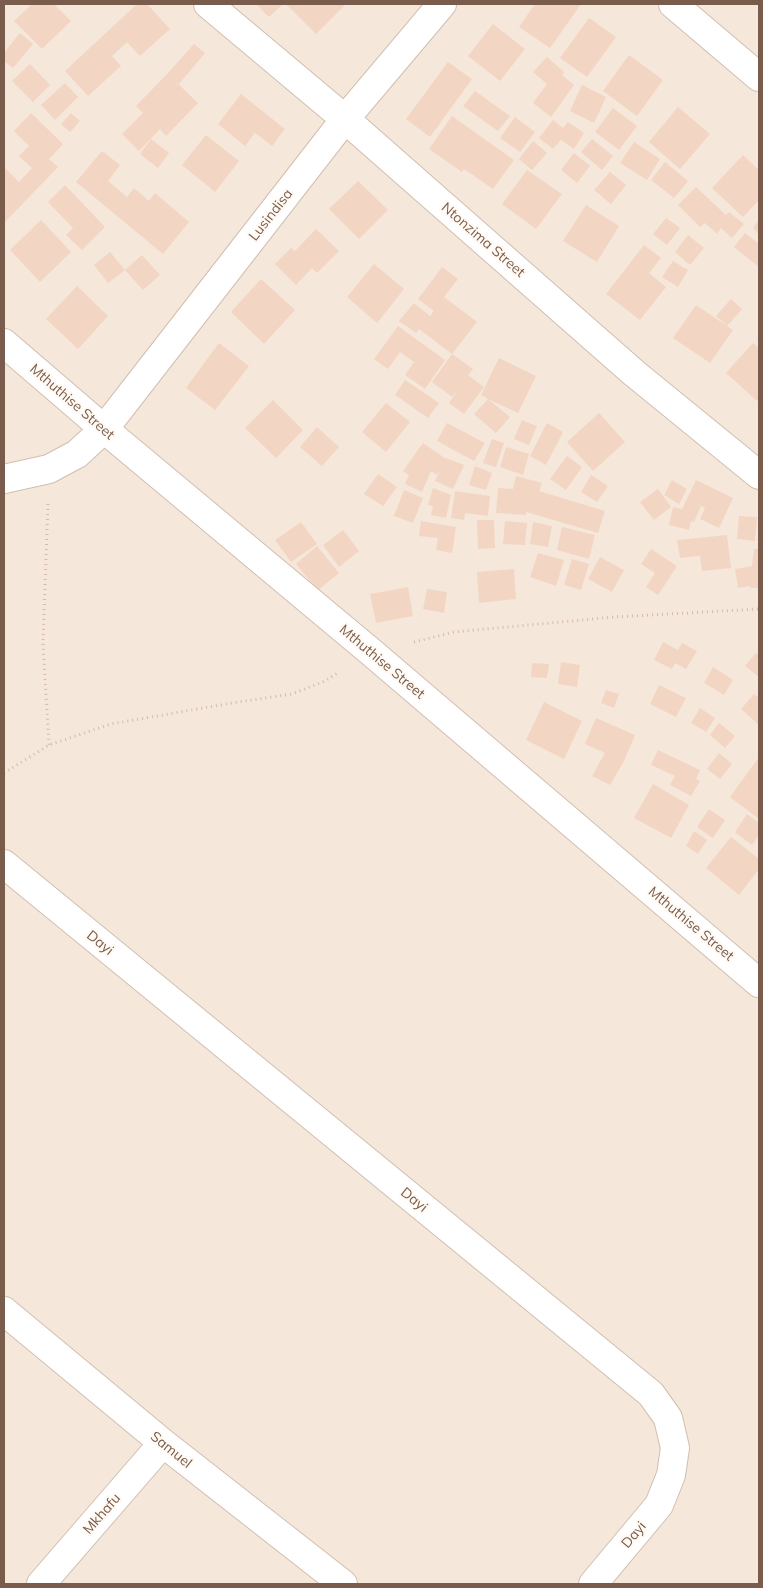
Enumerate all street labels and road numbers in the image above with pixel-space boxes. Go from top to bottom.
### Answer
street label: Lusindisa [246,186,296,244]
street label: Ntonzima Street [438,199,528,281]
street label: Mthuthise Street [26,361,118,443]
street label: Mthuthise Street [336,621,428,703]
street label: Mthuthise Street [645,883,737,965]
street label: Dayi [83,927,117,959]
street label: Dayi [397,1184,431,1216]
street label: Samuel [147,1428,195,1472]
street label: Mkhafu [80,1490,124,1538]
street label: Dayi [618,1518,650,1552]

